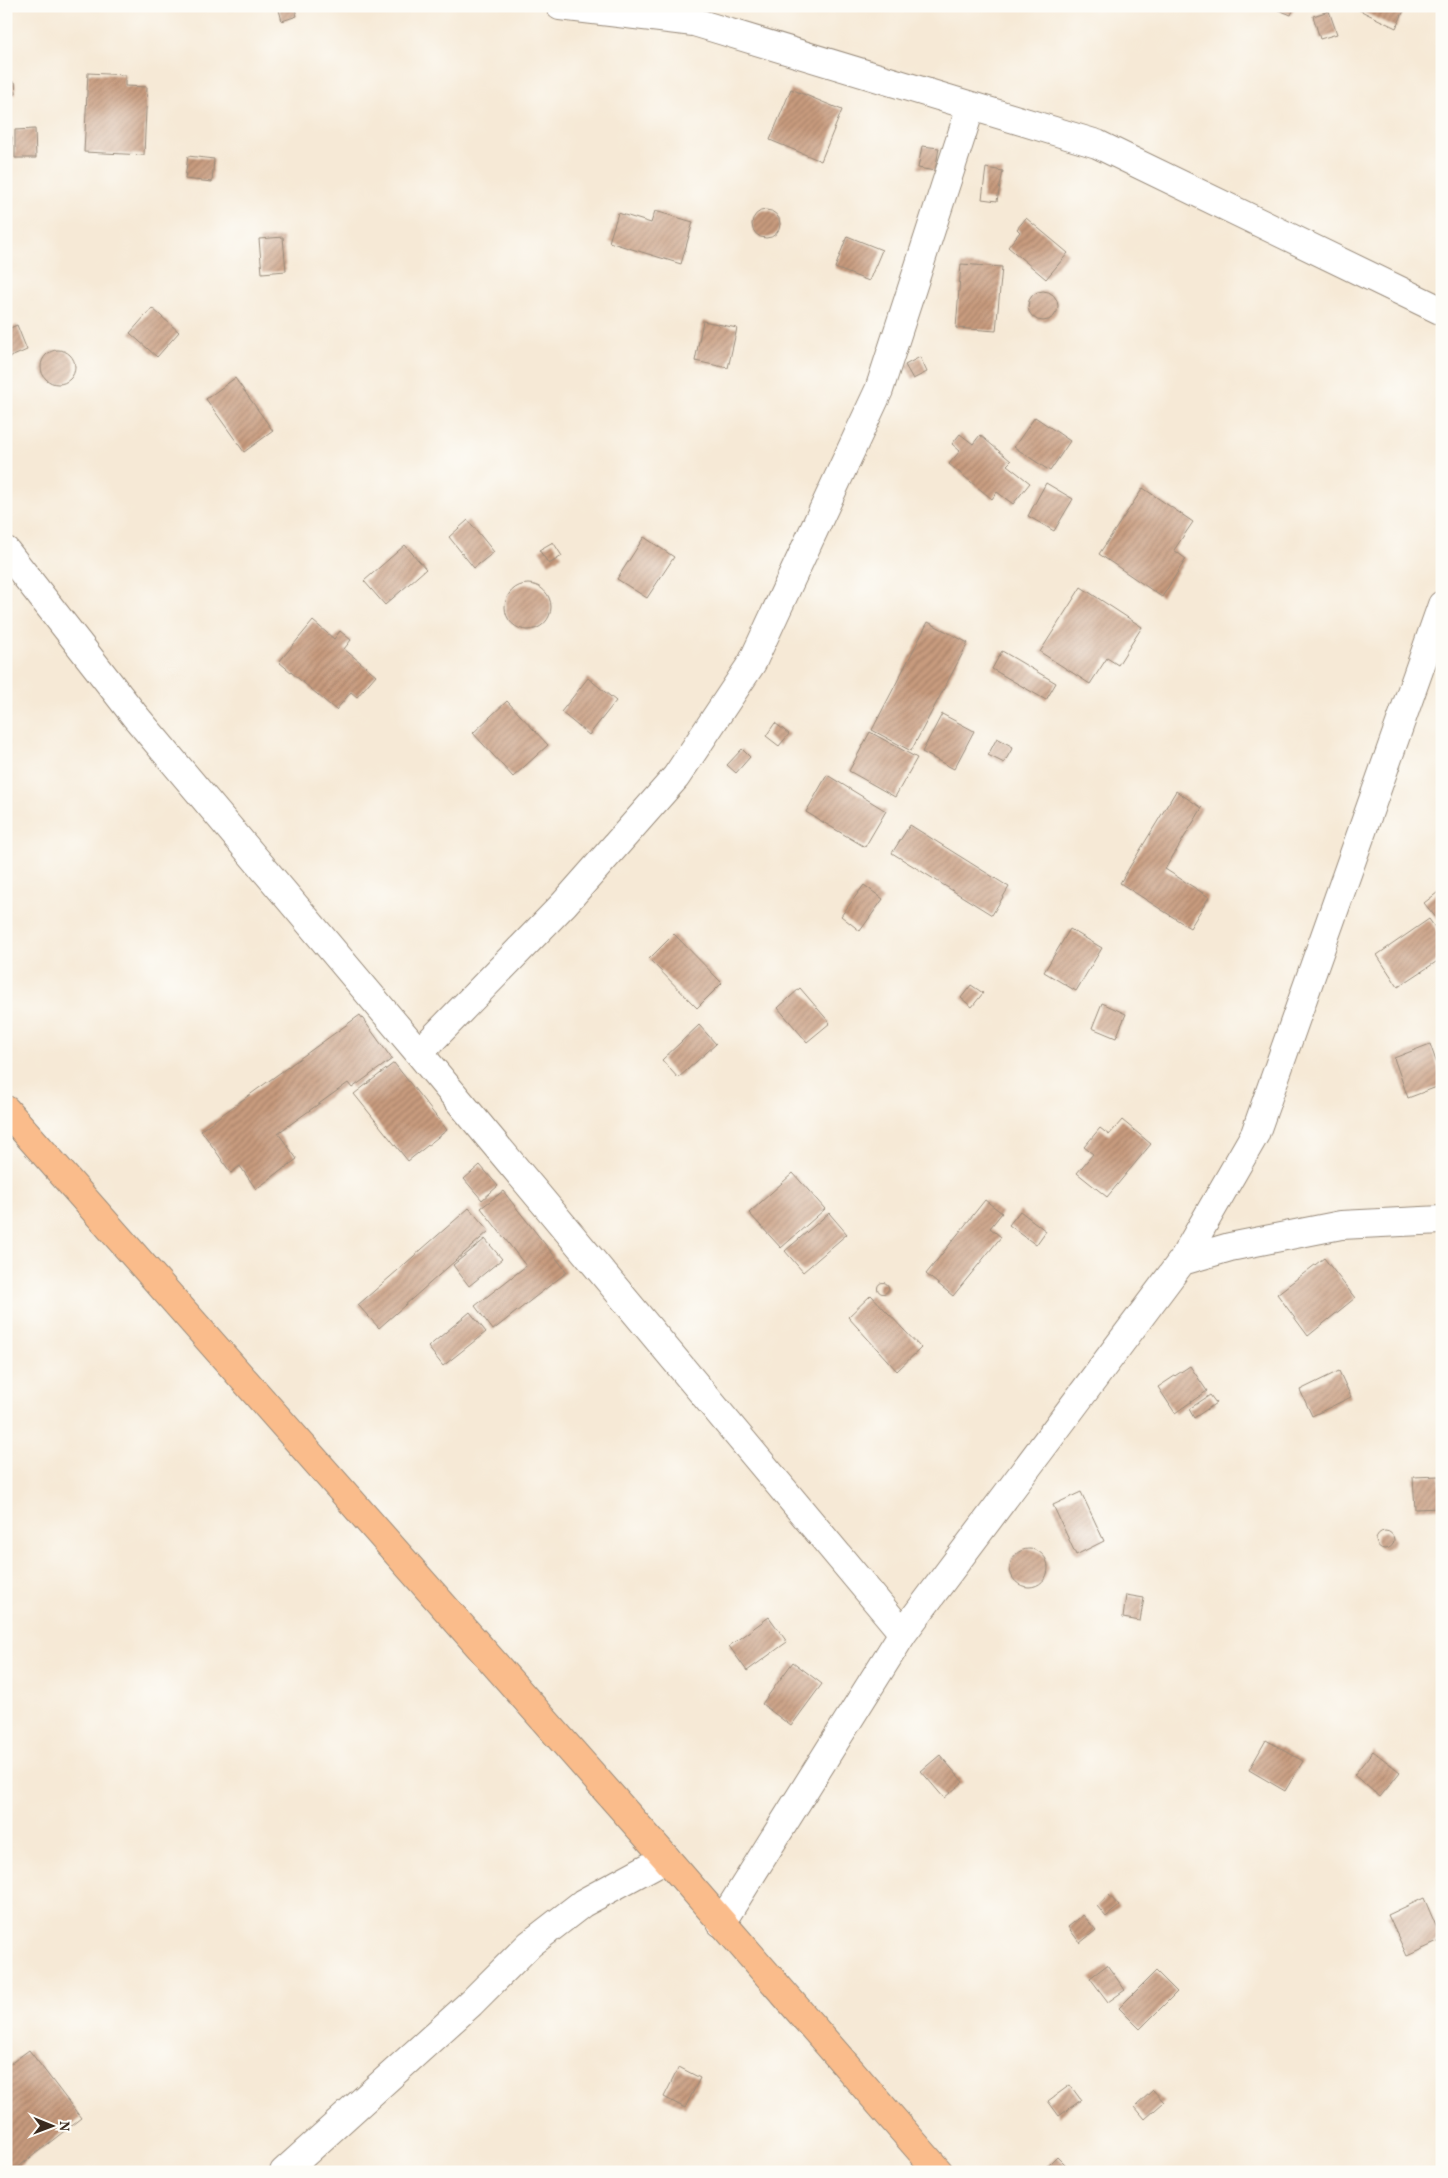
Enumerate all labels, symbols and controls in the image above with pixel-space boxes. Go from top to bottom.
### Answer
north arrow [28,2100,78,2150]
text: N [54,2121,73,2131]

